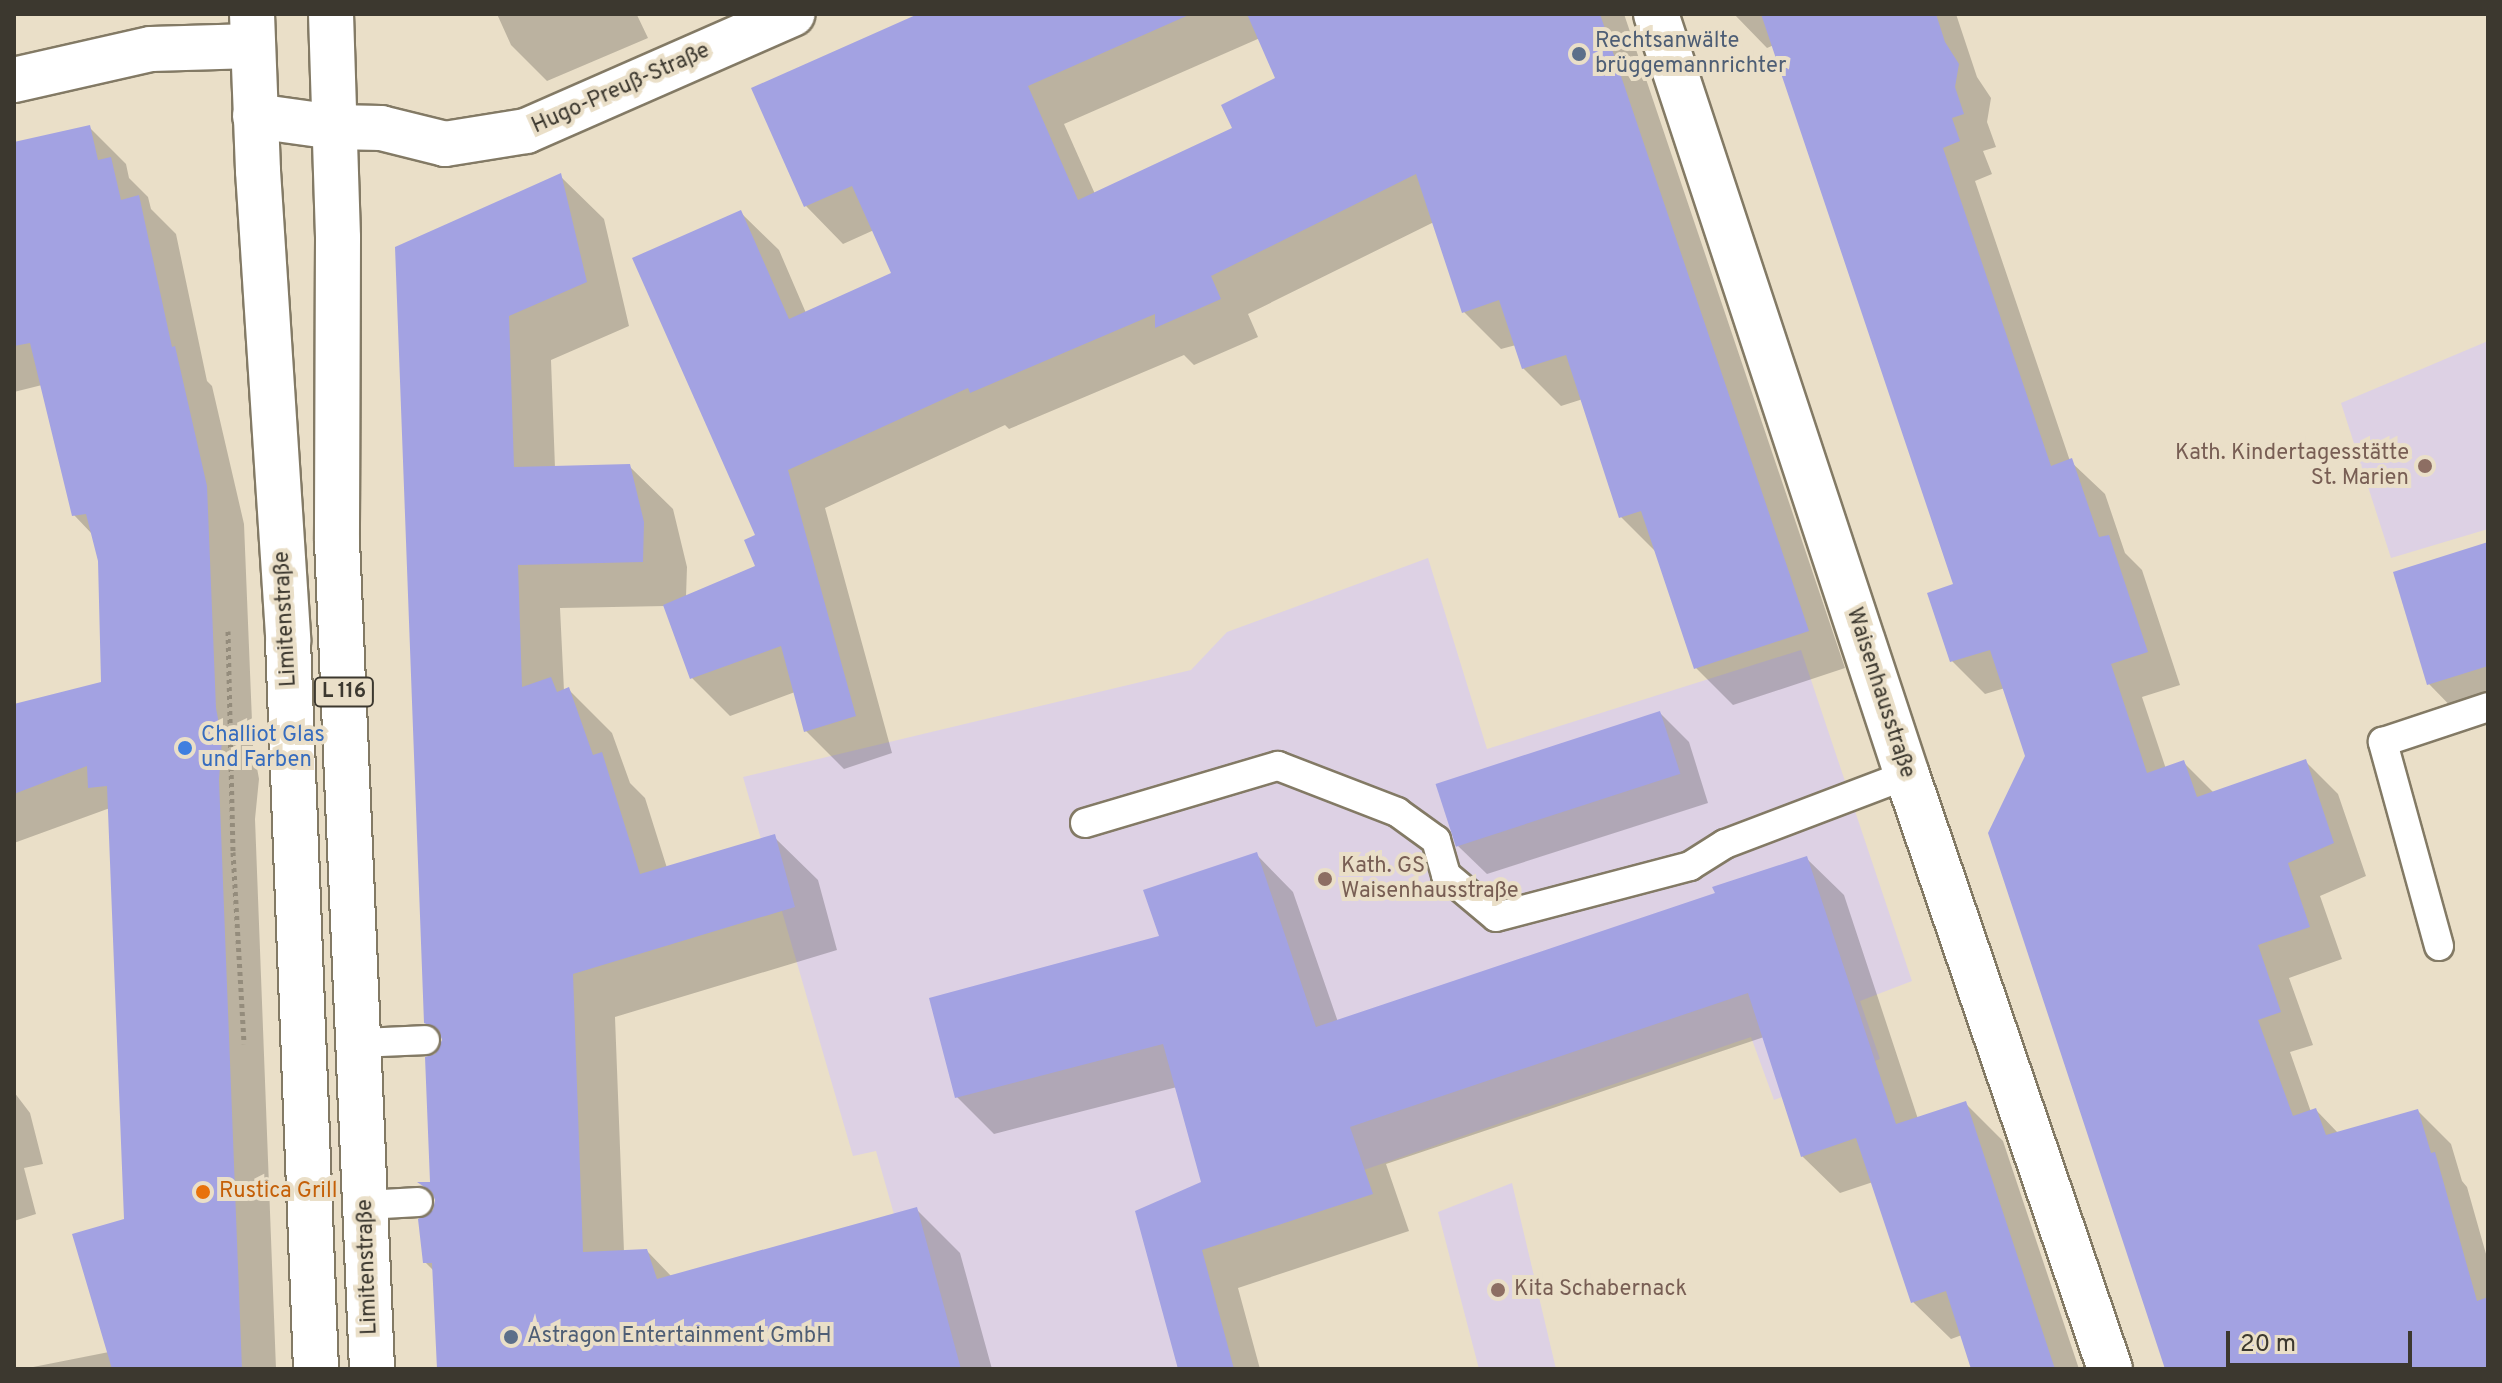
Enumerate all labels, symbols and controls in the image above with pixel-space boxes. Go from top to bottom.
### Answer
place label: Rechtsanwälte brüggemannrichter [1595,28,1787,80]
street label: Hugo-Preuß-Straße [528,38,714,140]
marker: Rechtsanwälte brüggemannrichter [1570,45,1588,63]
place label: Kath. Kindertagesstätte St. Marien [2175,440,2409,492]
marker: Kath. Kindertagesstätte St. Marien [2416,457,2434,475]
street label: Limitenstraße [269,550,303,688]
street label: Waisenhausstraße [1840,604,1920,782]
road number: L 116 [312,676,376,708]
place label: Challiot Glas und Farben [201,722,325,774]
marker: Challiot Glas und Farben [176,739,194,757]
place label: Kath. GS Waisenhausstraße [1341,853,1519,904]
marker: Kath. GS Waisenhausstraße [1316,870,1334,888]
place label: Rustica Grill [219,1179,337,1205]
marker: Rustica Grill [194,1183,212,1201]
street label: Limitenstraße [352,1199,384,1335]
place label: Kita Schabernack [1514,1277,1687,1303]
marker: Kita Schabernack [1489,1281,1507,1299]
scale bar [2230,1315,2416,1365]
place label: Astragon Entertainment GmbH [527,1324,832,1350]
marker: Astragon Entertainment GmbH [502,1328,520,1346]
text: 20 m [2240,1330,2296,1360]

